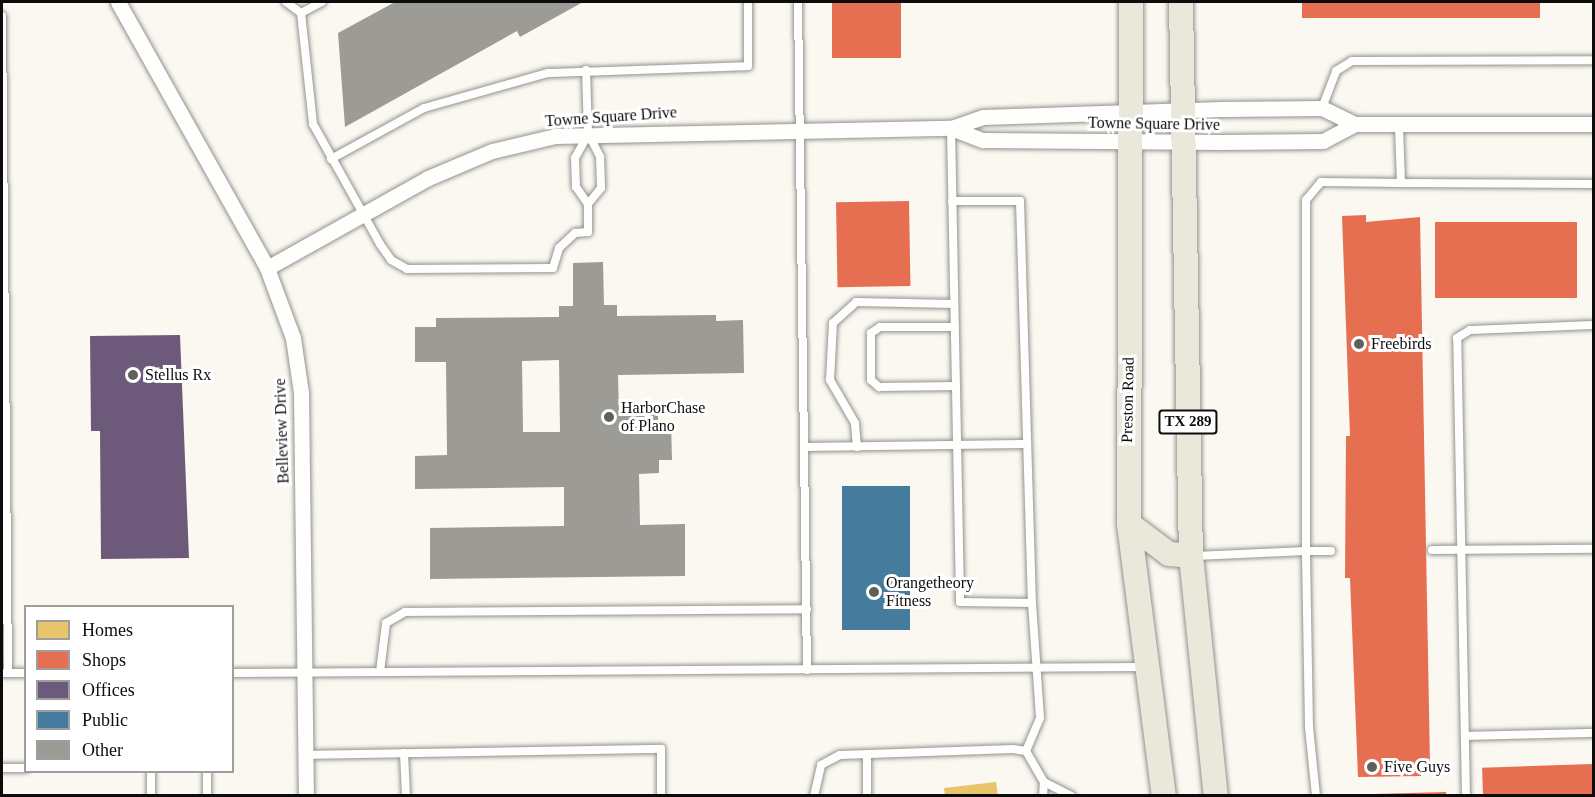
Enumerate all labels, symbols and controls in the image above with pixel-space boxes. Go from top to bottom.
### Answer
street label: Towne Square Drive [544,103,678,131]
street label: Towne Square Drive [1088,113,1220,135]
place label: Freebirds [1371,334,1431,354]
marker: Freebirds [1352,337,1366,351]
street label: Preston Road [1118,357,1138,443]
place label: Stellus Rx [145,365,211,385]
marker: Stellus Rx [126,368,140,382]
street label: Belleview Drive [271,378,293,484]
place label: HarborChase of Plano [621,398,705,436]
marker: HarborChase of Plano [602,410,616,424]
road number: TX 289 [1158,410,1218,434]
place label: Orangetheory Fitness [886,573,974,611]
marker: Orangetheory Fitness [867,585,881,599]
legend [24,605,234,773]
text: Homes [82,620,133,640]
text: Shops [82,650,126,670]
text: Offices [82,680,135,700]
text: Public [82,710,128,730]
text: Other [82,740,123,760]
place label: Five Guys [1384,757,1450,777]
marker: Five Guys [1365,760,1379,774]

